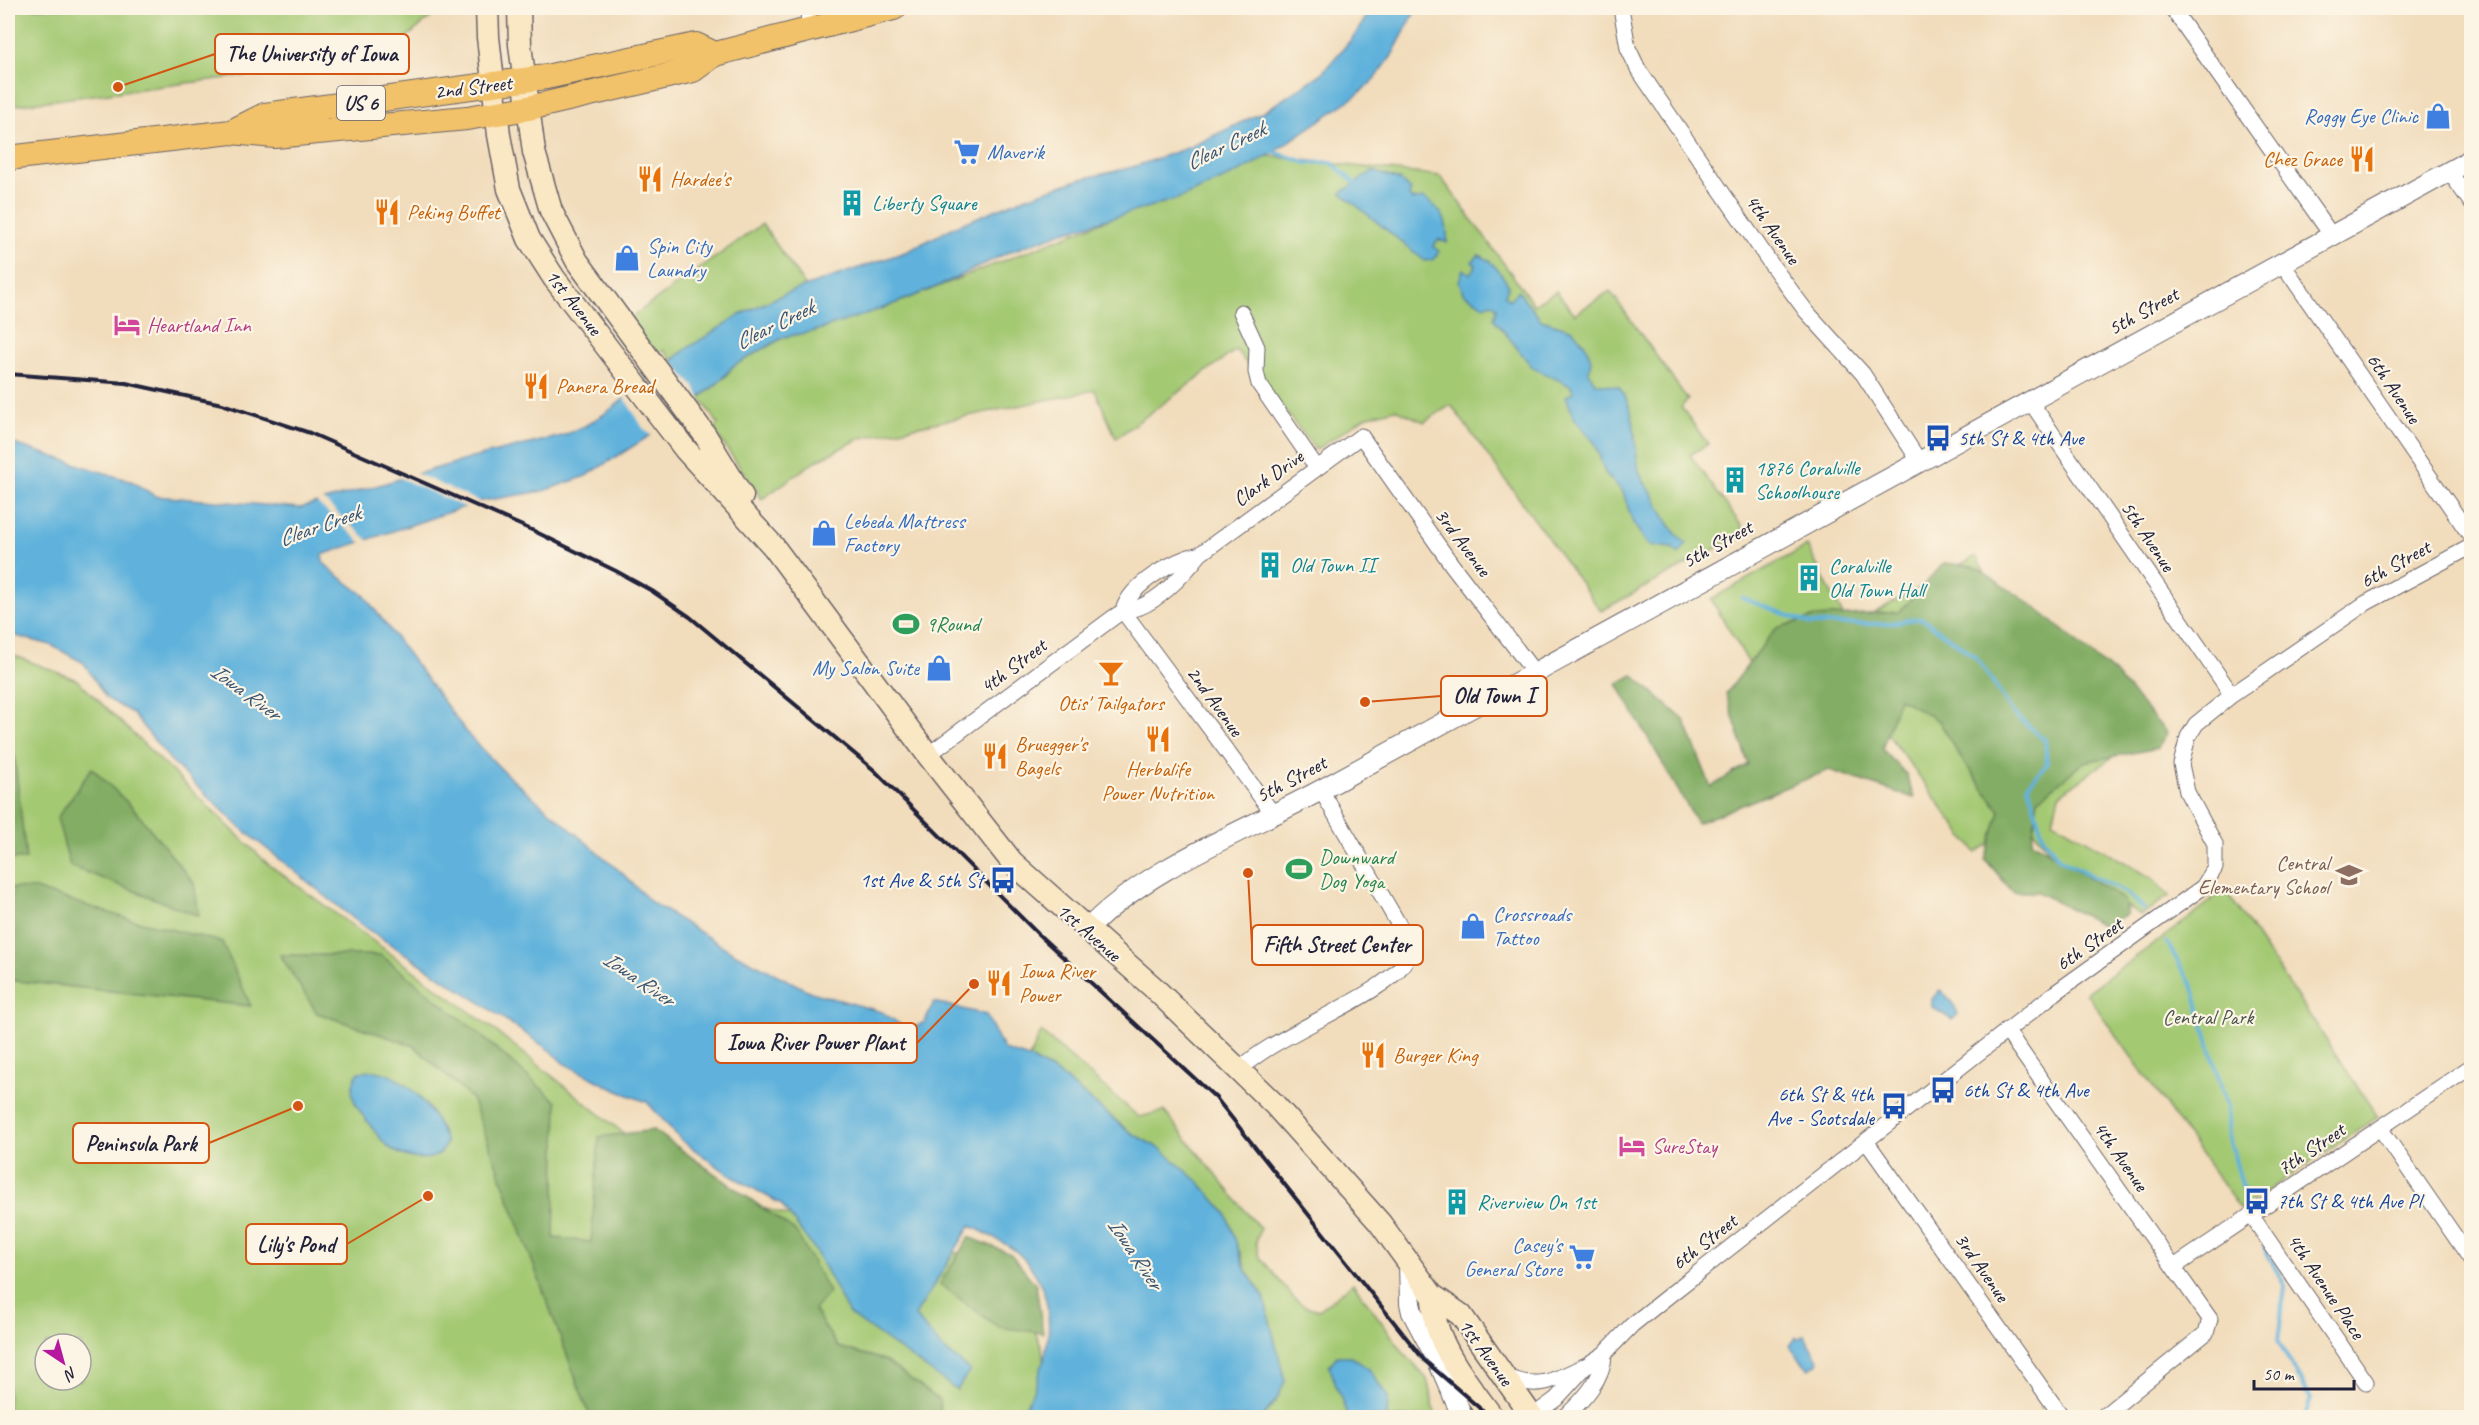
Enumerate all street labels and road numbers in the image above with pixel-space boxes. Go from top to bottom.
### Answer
street label: 2nd Street [433,69,515,105]
road number: US 6 [337,86,385,120]
street label: 4th Avenue [1740,189,1807,270]
street label: 1st Avenue [540,264,609,341]
street label: 5th Street [2103,280,2184,341]
street label: 6th Avenue [2361,348,2428,429]
street label: Clark Drive [1228,443,1309,512]
street label: 5th Avenue [2115,496,2182,577]
street label: 3rd Avenue [1429,503,1498,582]
street label: 5th Street [1677,513,1758,574]
street label: 6th Street [2355,533,2436,594]
street label: 4th Street [975,631,1053,699]
street label: 2nd Avenue [1181,661,1250,742]
street label: 5th Street [1251,749,1333,808]
street label: 1st Avenue [1051,897,1127,968]
street label: 6th Street [2050,910,2129,977]
street label: 4th Avenue [2088,1116,2155,1197]
street label: 7th Street [2272,1116,2352,1181]
street label: 6th Street [1666,1207,1744,1276]
street label: 3rd Avenue [1949,1227,2016,1308]
street label: 4th Avenue Place [2281,1228,2371,1345]
street label: 1st Avenue [1453,1313,1520,1392]

